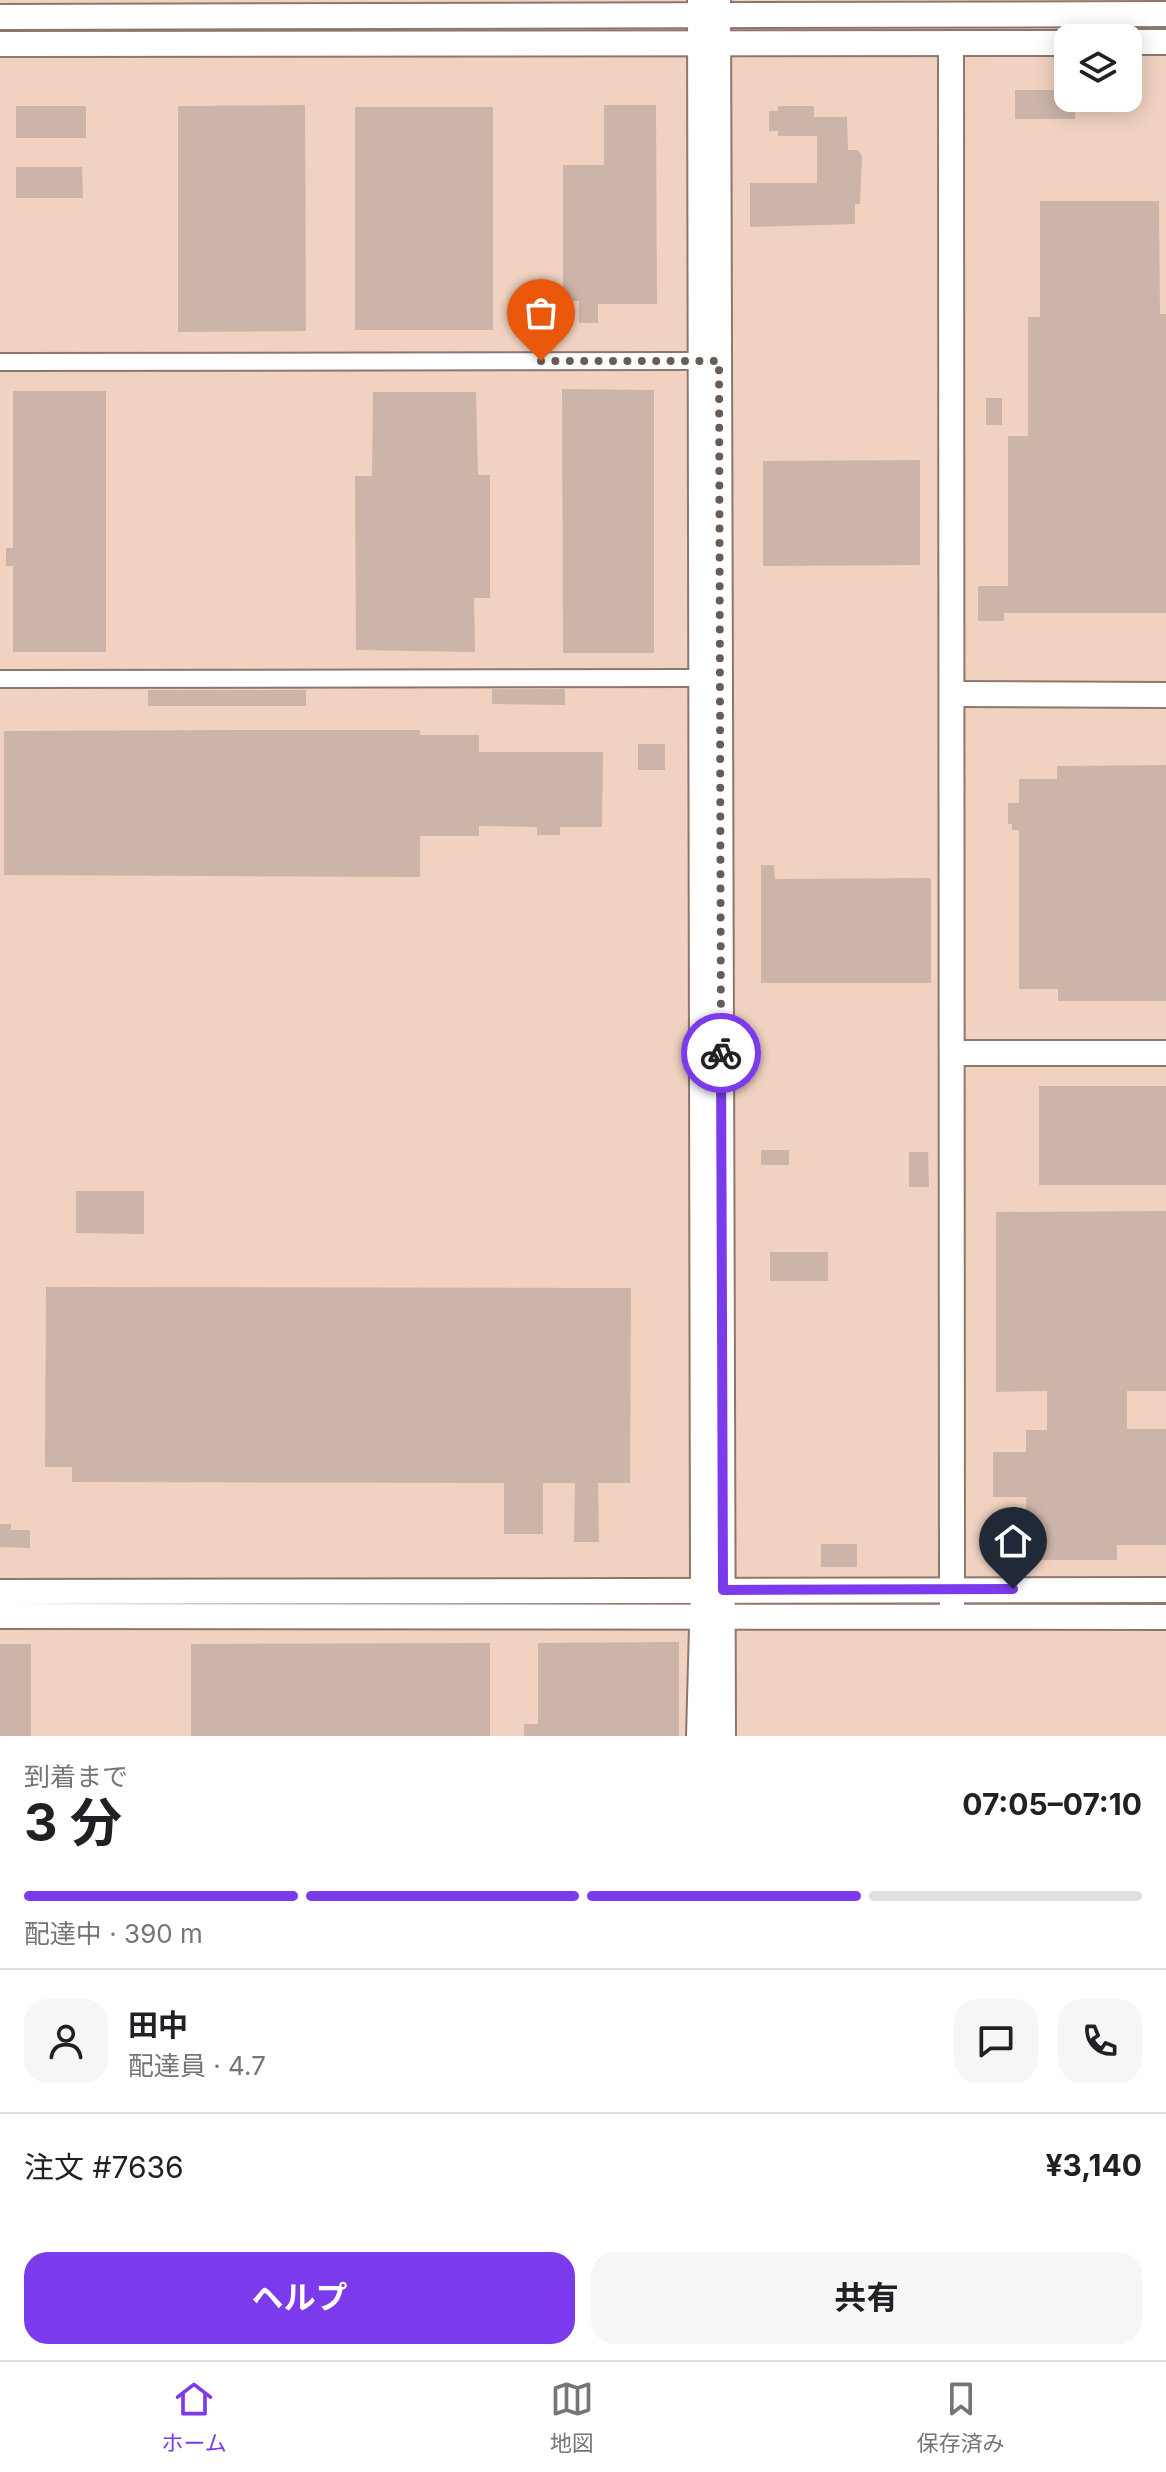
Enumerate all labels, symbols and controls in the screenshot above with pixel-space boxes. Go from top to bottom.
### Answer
map controls [1054,24,1142,112]
button: layers [1054,24,1142,112]
pin [507,279,575,361]
icon: bag [519,291,563,335]
courier [681,1013,761,1093]
icon: bike [699,1031,743,1075]
pin [979,1507,1047,1589]
icon: home [991,1519,1035,1563]
text: 到着まで [24,1761,128,1792]
text: 07:05–07:10 [962,1786,1142,1822]
text: 3 分 [24,1791,122,1854]
text: 配達中 · 390 m [24,1918,203,1949]
button: person [24,1999,108,2083]
button: chat [954,1999,1038,2083]
button: phone [1058,1999,1142,2083]
text: 田中 [128,2007,188,2043]
text: 配達員 · 4.7 [128,2050,266,2081]
text: ¥3,140 [1045,2147,1142,2183]
text: 注文 #7636 [24,2149,184,2185]
button: ヘルプ [24,2252,575,2344]
button: 共有 [591,2252,1142,2344]
tab: ホーム [161,2377,227,2457]
tab: 地図 [550,2377,594,2457]
tab: 保存済み [917,2377,1005,2457]

